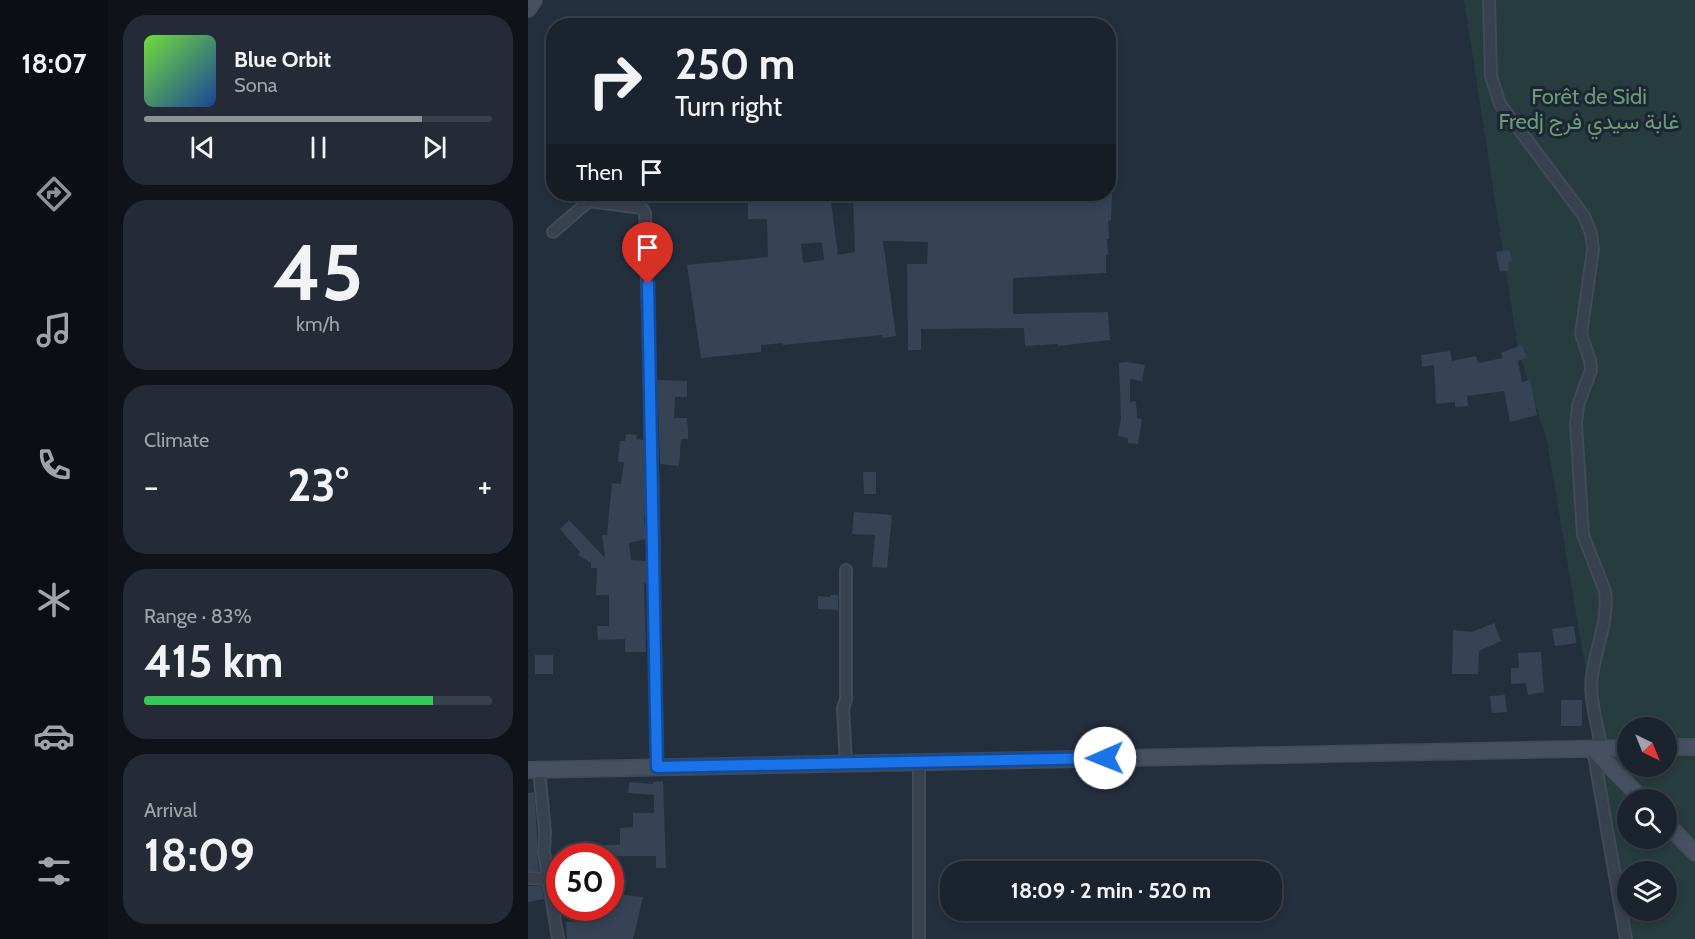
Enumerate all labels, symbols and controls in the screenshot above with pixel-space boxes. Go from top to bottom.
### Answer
text: 250 m [675,38,795,90]
icon: right [576,42,654,120]
text: Blue Orbit [234,46,331,73]
text: 18:07 [21,47,87,80]
text: Sona [234,73,277,97]
park label: Forêt de Sidi Fredj غابة سيدي فرج [1498,83,1680,140]
text: Turn right [675,90,782,123]
icon: previous [186,131,219,164]
icon: pause [302,131,335,164]
icon: next [418,131,451,164]
icon: arrive [635,156,668,189]
text: Then [576,159,623,186]
icon: directions [33,173,75,215]
pin [622,222,673,284]
text: 45 [273,225,363,320]
icon: arrive [631,231,664,264]
icon: music [33,309,75,351]
text: km/h [296,312,340,336]
text: Climate [144,428,209,452]
icon: phone [33,444,75,486]
text: 23° [287,458,349,512]
text: − [144,466,159,506]
text: + [477,466,492,506]
icon: climate [33,579,75,621]
text: Range · 83% [144,604,252,628]
text: 415 km [144,634,283,688]
icon: car [33,715,75,757]
north arrow [1617,717,1677,777]
map controls [1617,717,1677,921]
position arrow [1073,726,1137,790]
button: search [1617,789,1677,849]
text: Arrival [144,798,197,822]
text: 18:09 [144,828,255,882]
speed limit sign: 50 [546,843,624,921]
icon: filters [33,850,75,892]
button: layers [1617,861,1677,921]
text: 18:09 · 2 min · 520 m [1011,877,1211,904]

